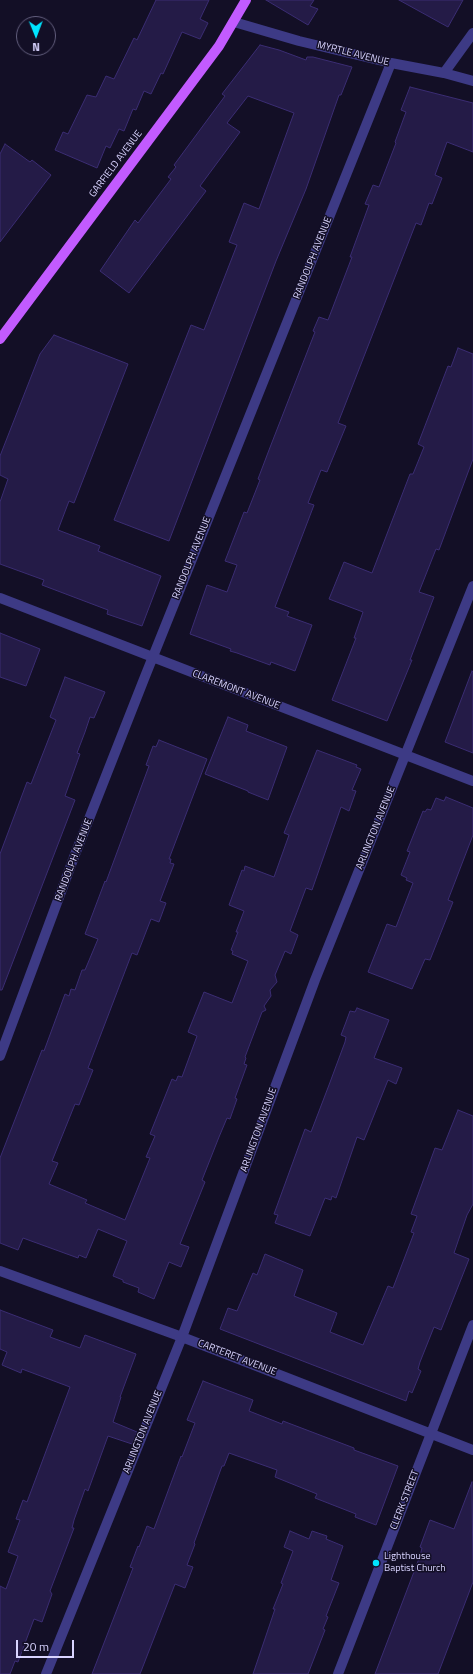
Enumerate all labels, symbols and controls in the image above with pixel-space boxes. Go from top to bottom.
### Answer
north arrow [16,16,56,56]
text: N [32,39,40,55]
street label: MYRTLE AVENUE [316,39,390,69]
street label: GARFIELD AVENUE [87,128,145,200]
street label: RANDOLPH AVENUE [291,215,335,301]
street label: RANDOLPH AVENUE [170,515,214,601]
street label: CLAREMONT AVENUE [191,668,281,712]
street label: ARLINGTON AVENUE [354,785,398,871]
street label: RANDOLPH AVENUE [53,817,95,903]
street label: ARLINGTON AVENUE [238,1086,280,1174]
street label: CARTERET AVENUE [196,1337,278,1379]
street label: ARLINGTON AVENUE [121,1389,165,1475]
street label: CLERK STREET [388,1468,422,1532]
place label: Lighthouse Baptist Church [384,1551,446,1574]
marker: Lighthouse Baptist Church [371,1558,381,1568]
scale bar [18,1632,76,1658]
text: 20 m [23,1637,49,1656]

